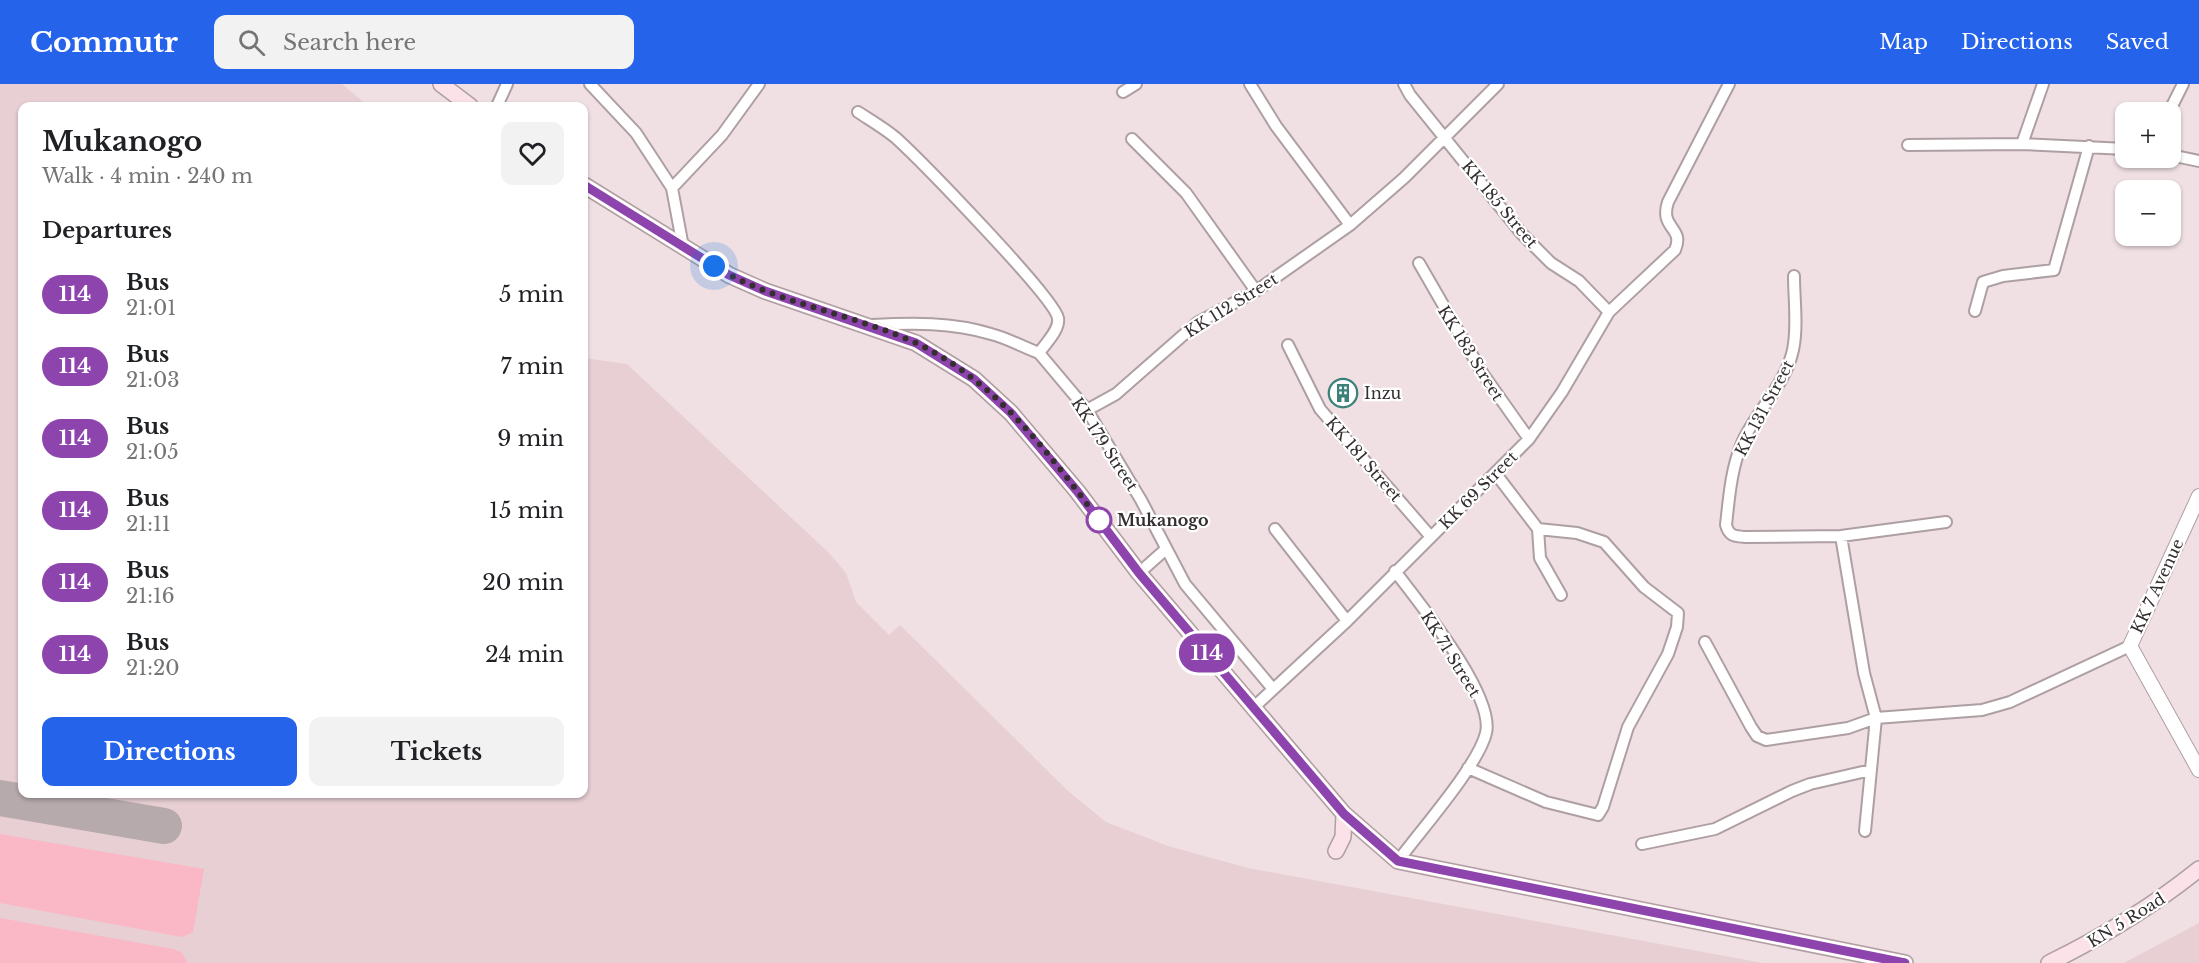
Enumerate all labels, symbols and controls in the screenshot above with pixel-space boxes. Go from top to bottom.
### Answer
search box [214,15,634,69]
text: Commutr [30,25,178,60]
icon: search [235,26,268,59]
text: Search here [283,29,416,56]
text: Map [1879,29,1928,55]
text: Directions [1961,29,2073,55]
text: Saved [2106,29,2169,55]
map controls [2115,102,2181,246]
button: + [2115,102,2181,168]
button: heart [501,122,564,185]
text: Mukanogo [42,124,202,159]
street label: KK 185 Street [1458,156,1542,252]
text: Walk · 4 min · 240 m [42,164,253,188]
button: − [2115,180,2181,246]
text: Departures [42,217,172,244]
your location [699,251,729,281]
street label: KK 112 Street [1181,268,1281,342]
text: Bus [126,269,169,296]
text: 114 [59,281,91,307]
text: 5 min [499,281,564,308]
text: 21:01 [126,296,176,320]
street label: KK 183 Street [1434,302,1508,404]
text: Bus [126,341,169,368]
text: 114 [59,353,91,379]
text: 7 min [500,353,564,380]
street label: KK 131 Street [1730,357,1798,459]
text: 21:03 [126,368,180,392]
building icon: Inzu [1327,377,1359,409]
place label: Inzu [1364,383,1402,403]
street label: KK 179 Street [1067,394,1143,494]
text: Bus [126,413,169,440]
street label: KK 181 Street [1322,413,1406,505]
text: 114 [59,425,91,451]
text: 9 min [497,425,564,452]
text: 21:05 [126,440,179,464]
street label: KK 69 Street [1435,447,1521,533]
text: Bus [126,485,169,512]
text: 114 [59,497,91,523]
text: 15 min [489,497,564,524]
marker: Mukanogo [1086,507,1112,533]
place label: Mukanogo [1117,510,1209,530]
text: 21:11 [126,512,171,536]
street label: KK 7 Avenue [2126,536,2188,636]
text: Bus [126,557,169,584]
text: 114 [59,569,91,595]
text: 20 min [482,569,564,596]
text: 21:16 [126,584,175,608]
street label: KK 71 Street [1417,608,1485,700]
text: Bus [126,629,169,656]
line badge: 114 [1172,634,1242,672]
text: 114 [1191,640,1223,666]
text: 114 [59,641,91,667]
text: 24 min [485,641,564,668]
text: 21:20 [126,656,180,680]
button: Directions [42,717,297,786]
button: Tickets [309,717,564,786]
street label: KN 5 Road [2083,888,2169,952]

